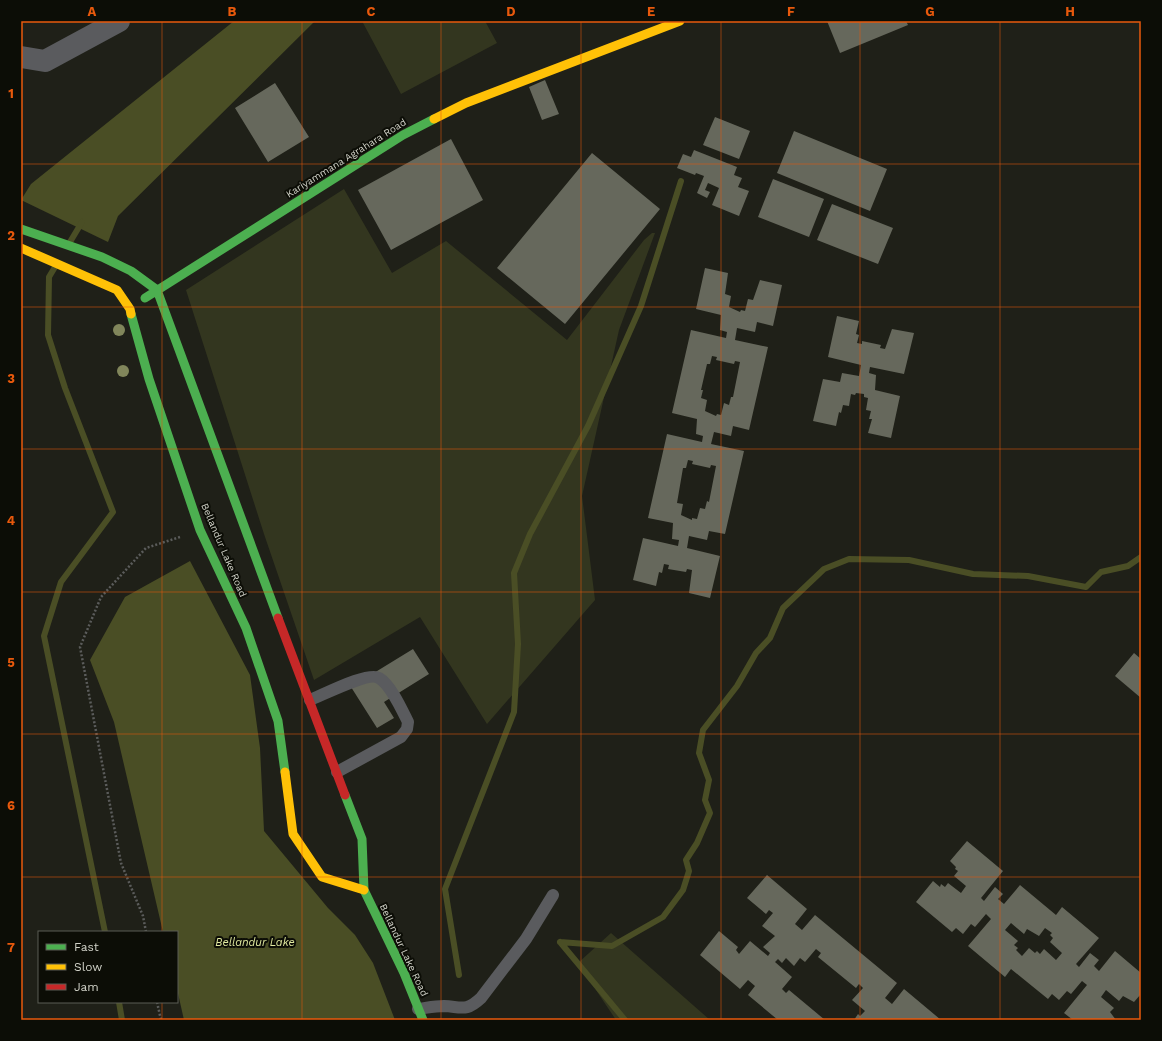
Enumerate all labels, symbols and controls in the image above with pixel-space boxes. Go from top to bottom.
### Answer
text: A [88,4,97,19]
text: B [228,4,237,19]
text: C [367,4,376,19]
text: D [506,4,516,19]
text: E [647,4,655,19]
text: F [787,4,795,19]
text: G [925,4,935,19]
text: H [1065,4,1075,19]
text: 1 [8,86,14,101]
street label: Kariyammana Agrahara Road [284,116,408,200]
text: 2 [7,228,15,243]
text: 3 [7,371,15,386]
street label: Bellandur Lake Road [199,502,249,598]
text: 4 [7,513,16,528]
text: 5 [7,655,15,670]
text: 6 [7,798,15,813]
street label: Bellandur Lake Road [378,902,430,998]
legend [38,931,178,1003]
water label: Bellandur Lake [215,936,295,949]
text: 7 [7,940,15,955]
text: Fast [74,940,99,954]
text: Slow [74,960,102,974]
text: Jam [74,980,99,994]

